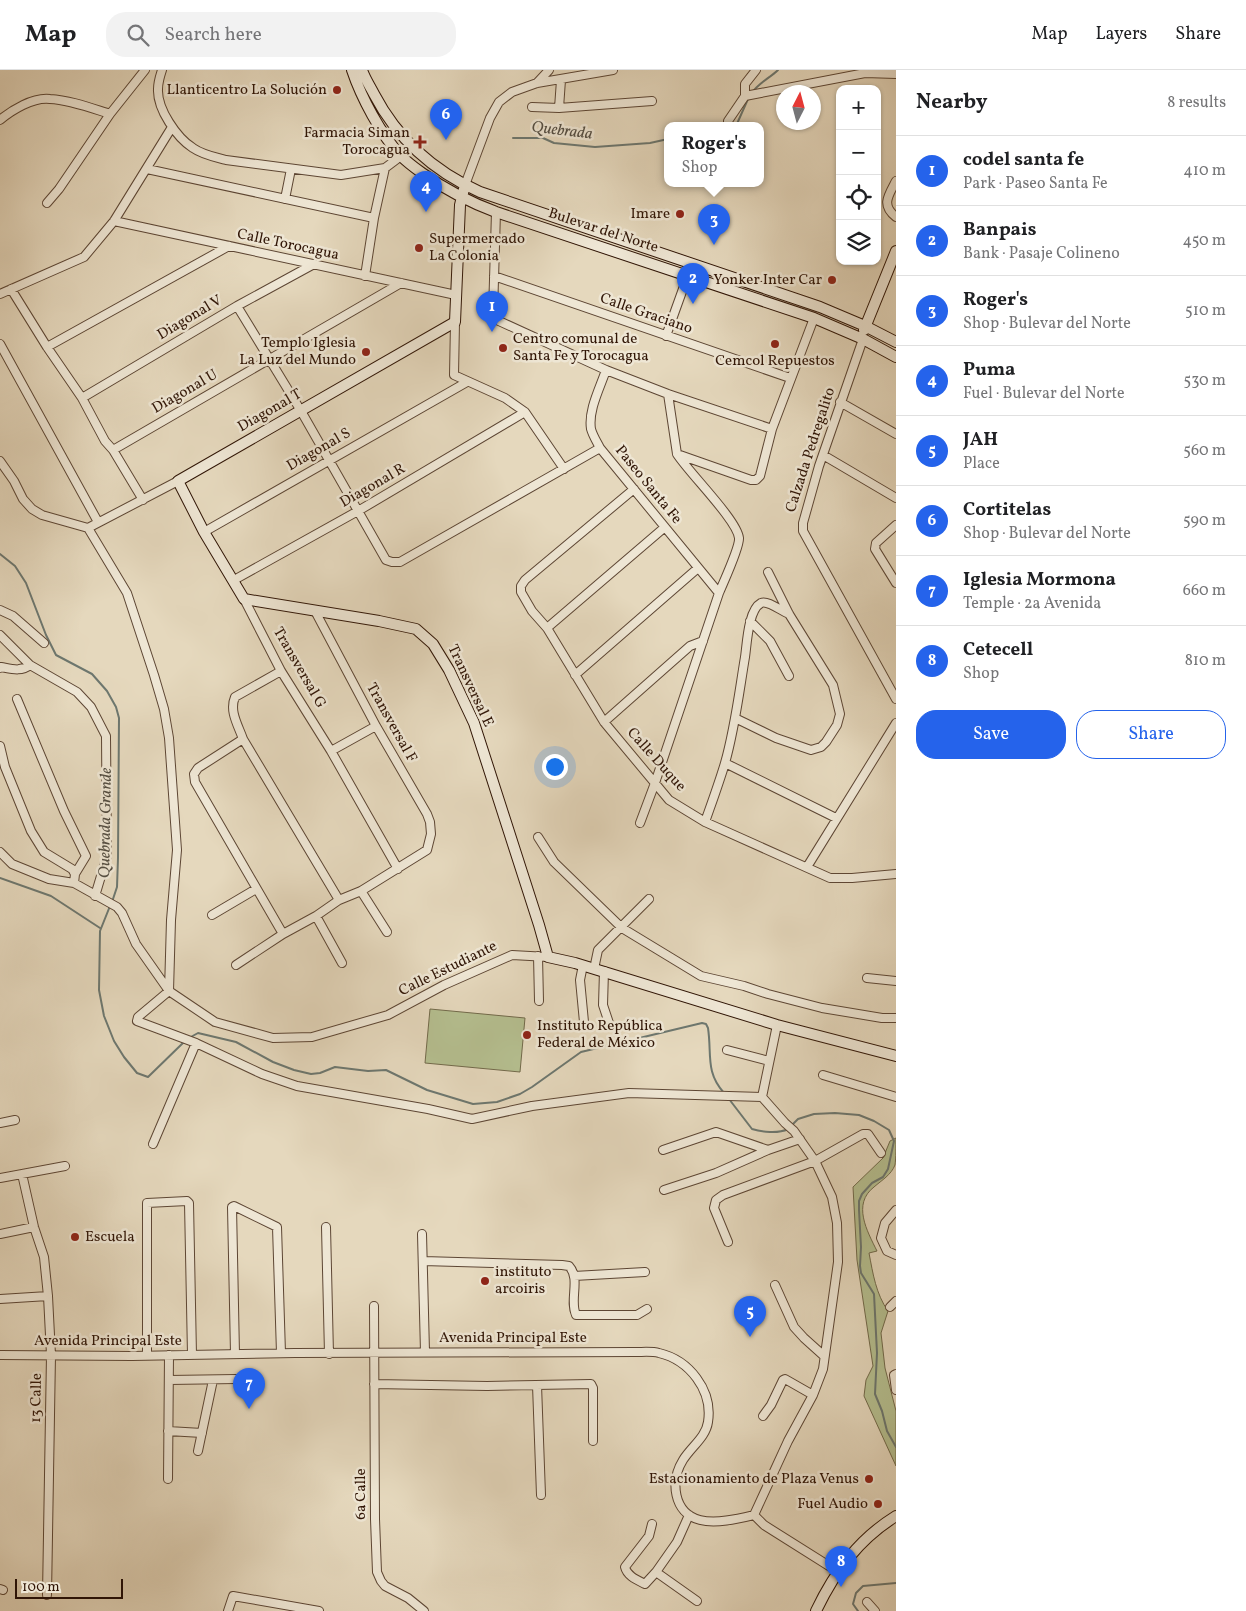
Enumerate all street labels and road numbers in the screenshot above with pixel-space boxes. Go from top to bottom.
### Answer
street label: Bulevar del Norte [545,203,661,259]
street label: Calle Torocagua [235,224,341,266]
street label: Calle Graciano [597,288,695,340]
street label: Diagonal V [154,290,226,346]
street label: Diagonal U [148,365,222,419]
street label: Diagonal T [234,384,306,438]
street label: Calzada Pedregalito [781,385,841,515]
street label: Diagonal S [283,423,355,477]
street label: Paseo Santa Fe [610,441,686,529]
street label: Diagonal R [336,459,410,513]
street label: Transversal G [267,624,331,712]
street label: Transversal E [442,641,498,731]
street label: Transversal F [360,679,422,767]
street label: Calle Duque [622,723,690,797]
street label: Calle Estudiante [395,936,501,1002]
street label: Avenida Principal Este [439,1328,587,1349]
street label: Avenida Principal Este [34,1331,182,1352]
street label: 13 Calle [26,1373,48,1423]
street label: 6a Calle [351,1468,372,1520]

